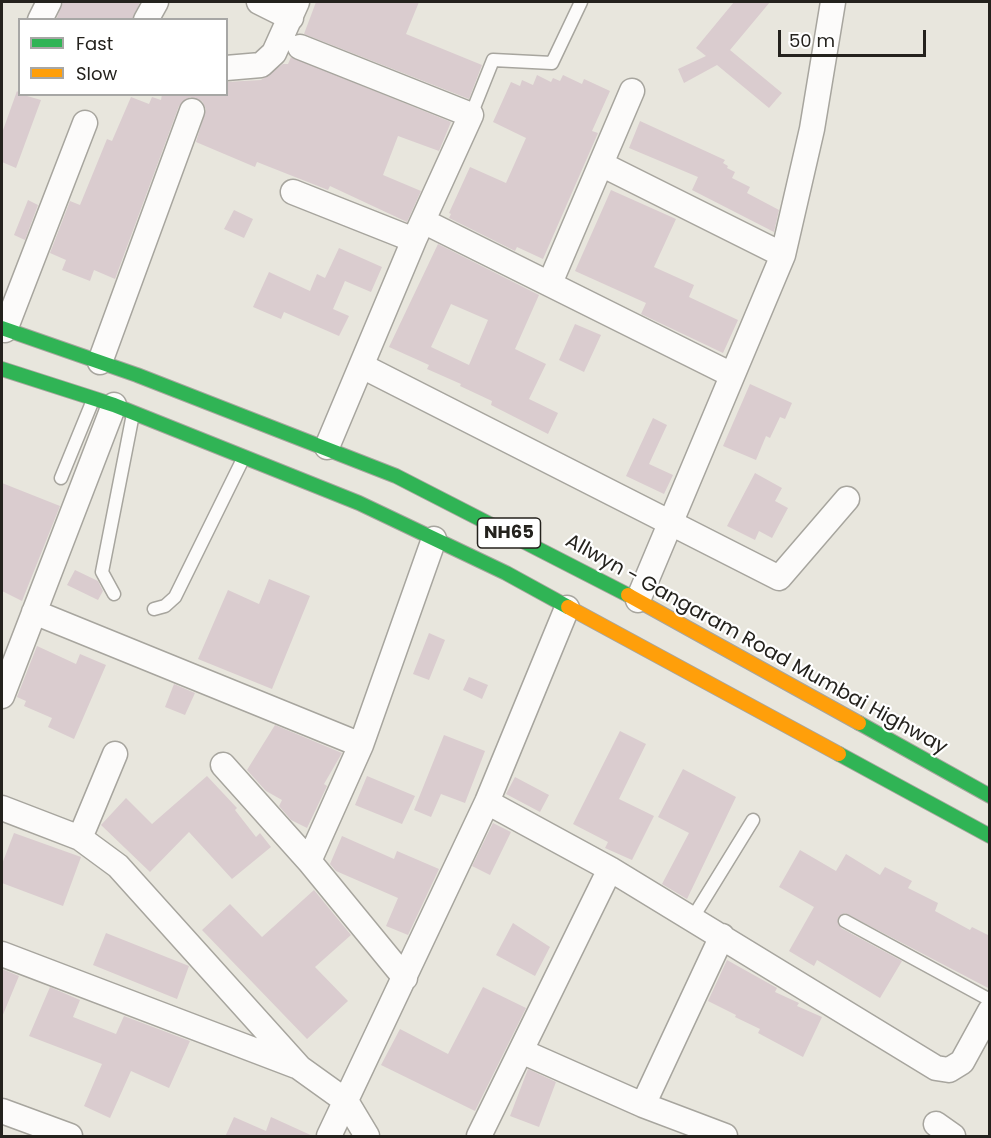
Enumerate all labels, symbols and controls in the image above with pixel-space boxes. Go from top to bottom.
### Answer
legend [18,18,228,96]
scale bar [781,18,930,56]
text: 50 m [789,28,835,53]
text: Fast [76,31,113,56]
text: Slow [76,61,117,86]
road number: NH65 [478,518,540,548]
street label: Allwyn - Gangaram Road Mumbai Highway [561,530,951,760]

